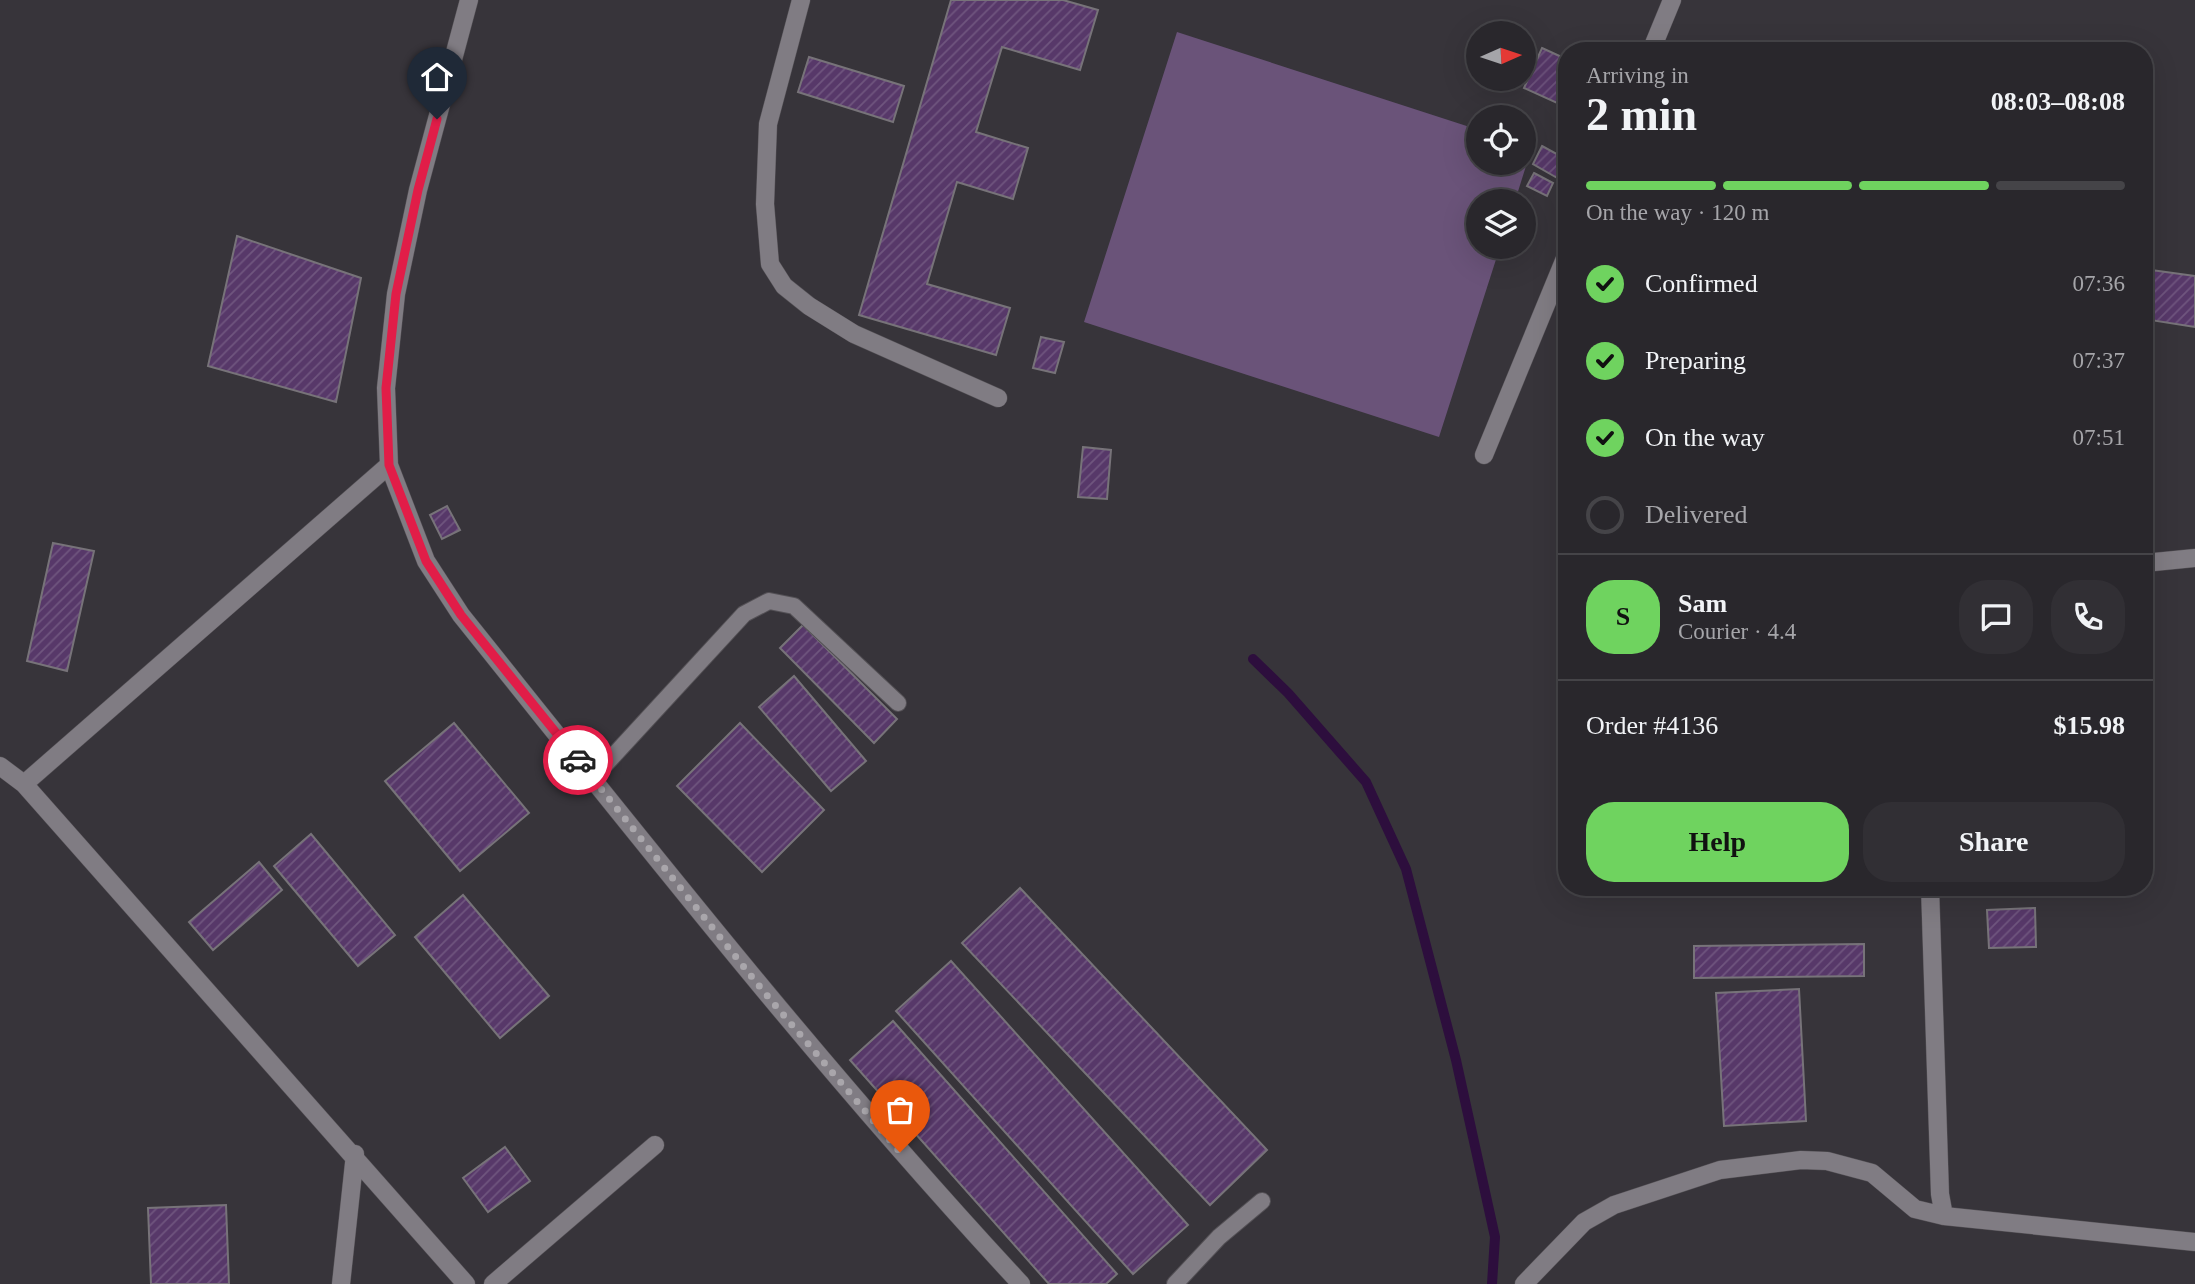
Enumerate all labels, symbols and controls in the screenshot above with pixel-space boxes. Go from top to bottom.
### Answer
north arrow [1466,21,1536,91]
map controls [1466,21,1536,259]
pin [407,47,467,119]
icon: home [418,58,456,96]
text: Arriving in [1586,63,1689,88]
text: 08:03–08:08 [1991,87,2125,116]
text: 2 min [1586,89,1697,140]
button: locate [1466,105,1536,175]
button: layers [1466,189,1536,259]
text: On the way · 120 m [1586,200,1769,225]
icon: check [1586,265,1624,303]
text: Confirmed [1645,269,1758,298]
text: 07:36 [2073,271,2125,296]
icon: check [1586,342,1624,380]
text: Preparing [1645,346,1746,375]
text: 07:37 [2073,348,2125,373]
icon: check [1586,419,1624,457]
text: On the way [1645,423,1765,452]
text: 07:51 [2073,425,2125,450]
text: Delivered [1645,500,1748,529]
button: chat [1959,580,2033,654]
button: phone [2051,580,2125,654]
text: Sam [1678,589,1727,618]
text: S [1616,602,1630,631]
text: Courier · 4.4 [1678,619,1796,644]
text: Order #4136 [1586,711,1718,740]
text: $15.98 [2054,711,2125,740]
courier [543,725,613,795]
icon: car [559,741,597,779]
button: Help [1586,802,1849,882]
button: Share [1863,802,2125,882]
pin [870,1080,930,1152]
icon: bag [881,1091,919,1129]

